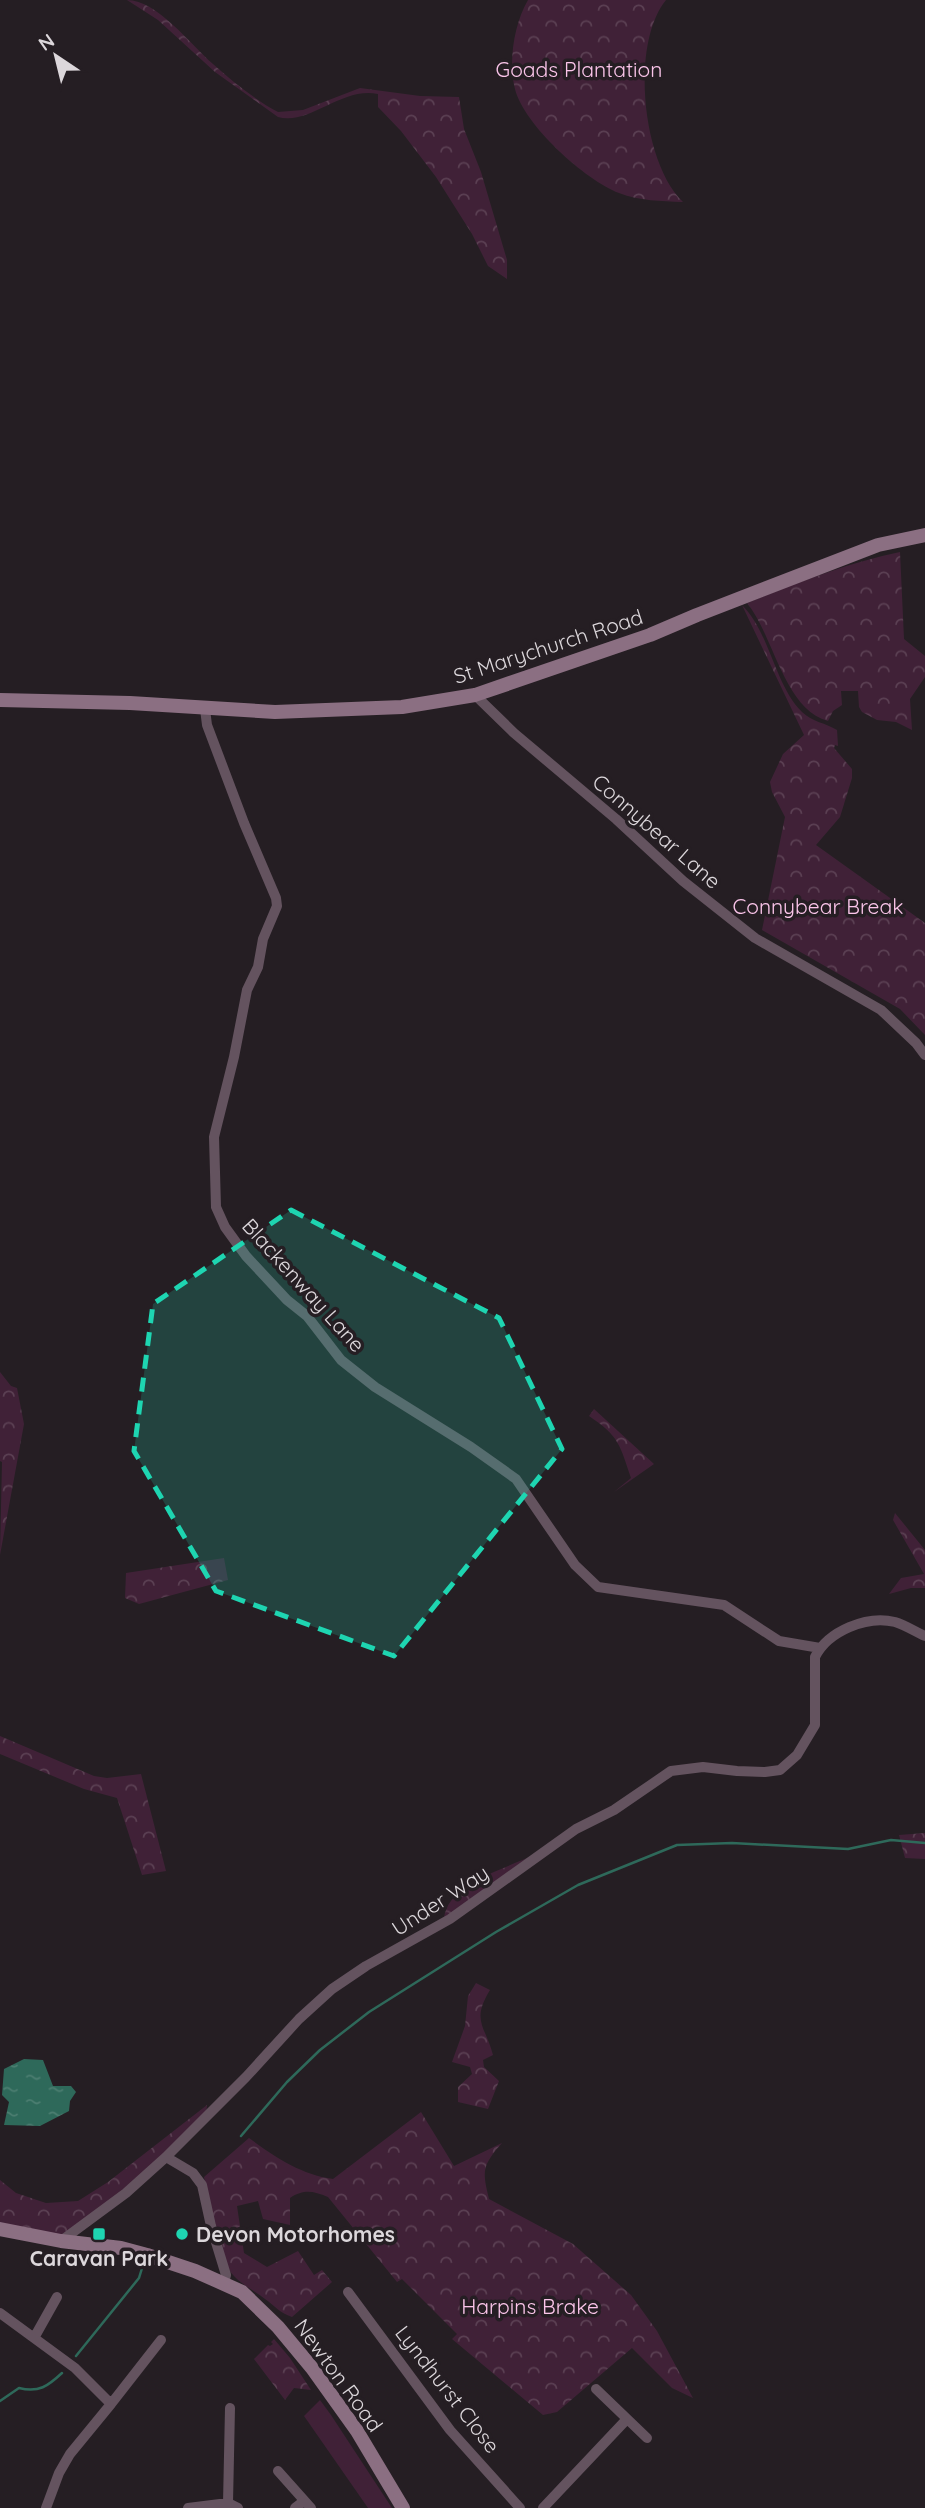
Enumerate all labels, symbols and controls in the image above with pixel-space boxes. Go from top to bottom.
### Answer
north arrow [21,21,91,91]
text: N [34,28,59,56]
park label: Goads Plantation [496,56,662,82]
street label: St Marychurch Road [450,603,646,689]
street label: Connybear Lane [587,768,727,894]
park label: Connybear Break [733,893,903,919]
street label: Blackenway Lane [237,1213,371,1357]
street label: Under Way [387,1859,493,1941]
place label: Devon Motorhomes [196,2221,395,2247]
marker: Caravan Park [91,2226,107,2242]
marker: Devon Motorhomes [174,2226,190,2242]
place label: Caravan Park [30,2245,168,2271]
park label: Harpins Brake [461,2293,599,2319]
street label: Newton Road [289,2313,389,2437]
street label: Lyndhurst Close [390,2320,506,2458]

